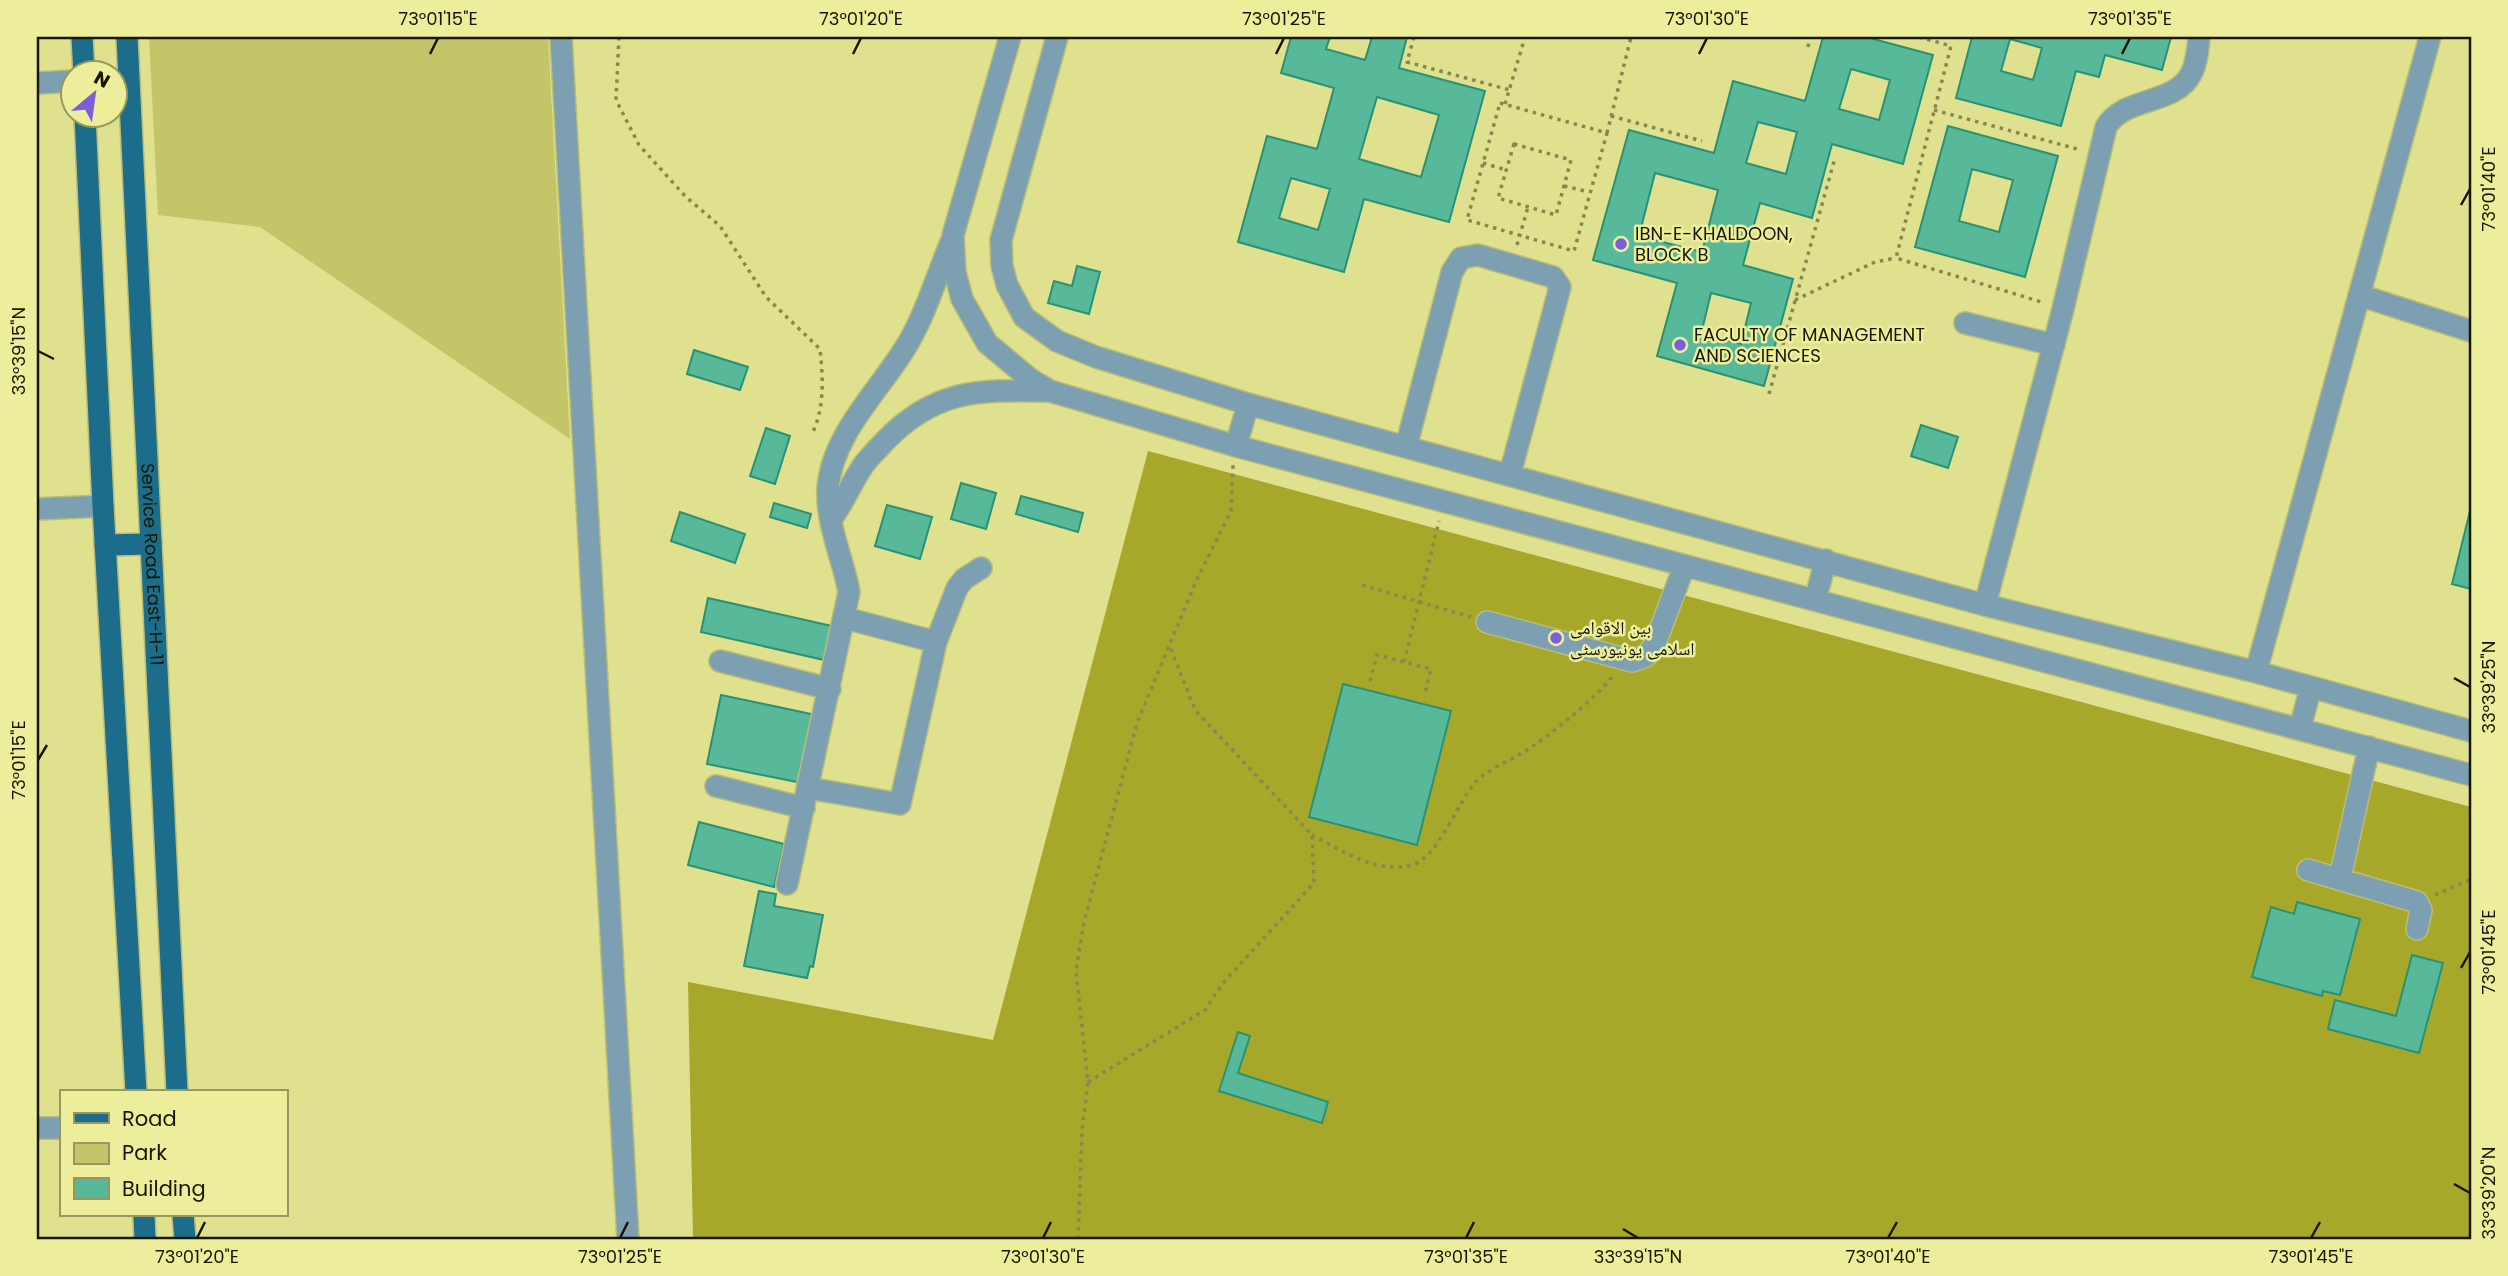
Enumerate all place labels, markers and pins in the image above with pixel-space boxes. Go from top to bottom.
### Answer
place label: IBN-E-KHALDOON, BLOCK B [1635,221,1793,267]
marker: IBN-E-KHALDOON, BLOCK B [1613,236,1629,252]
place label: FACULTY OF MANAGEMENT AND SCIENCES [1694,322,1925,368]
marker: FACULTY OF MANAGEMENT AND SCIENCES [1672,337,1688,353]
place label: بین الاقوامی اسلامی یونیورسٹی [1570,615,1695,661]
marker: بین الاقوامی اسلامی یونیورسٹی [1548,630,1564,646]

